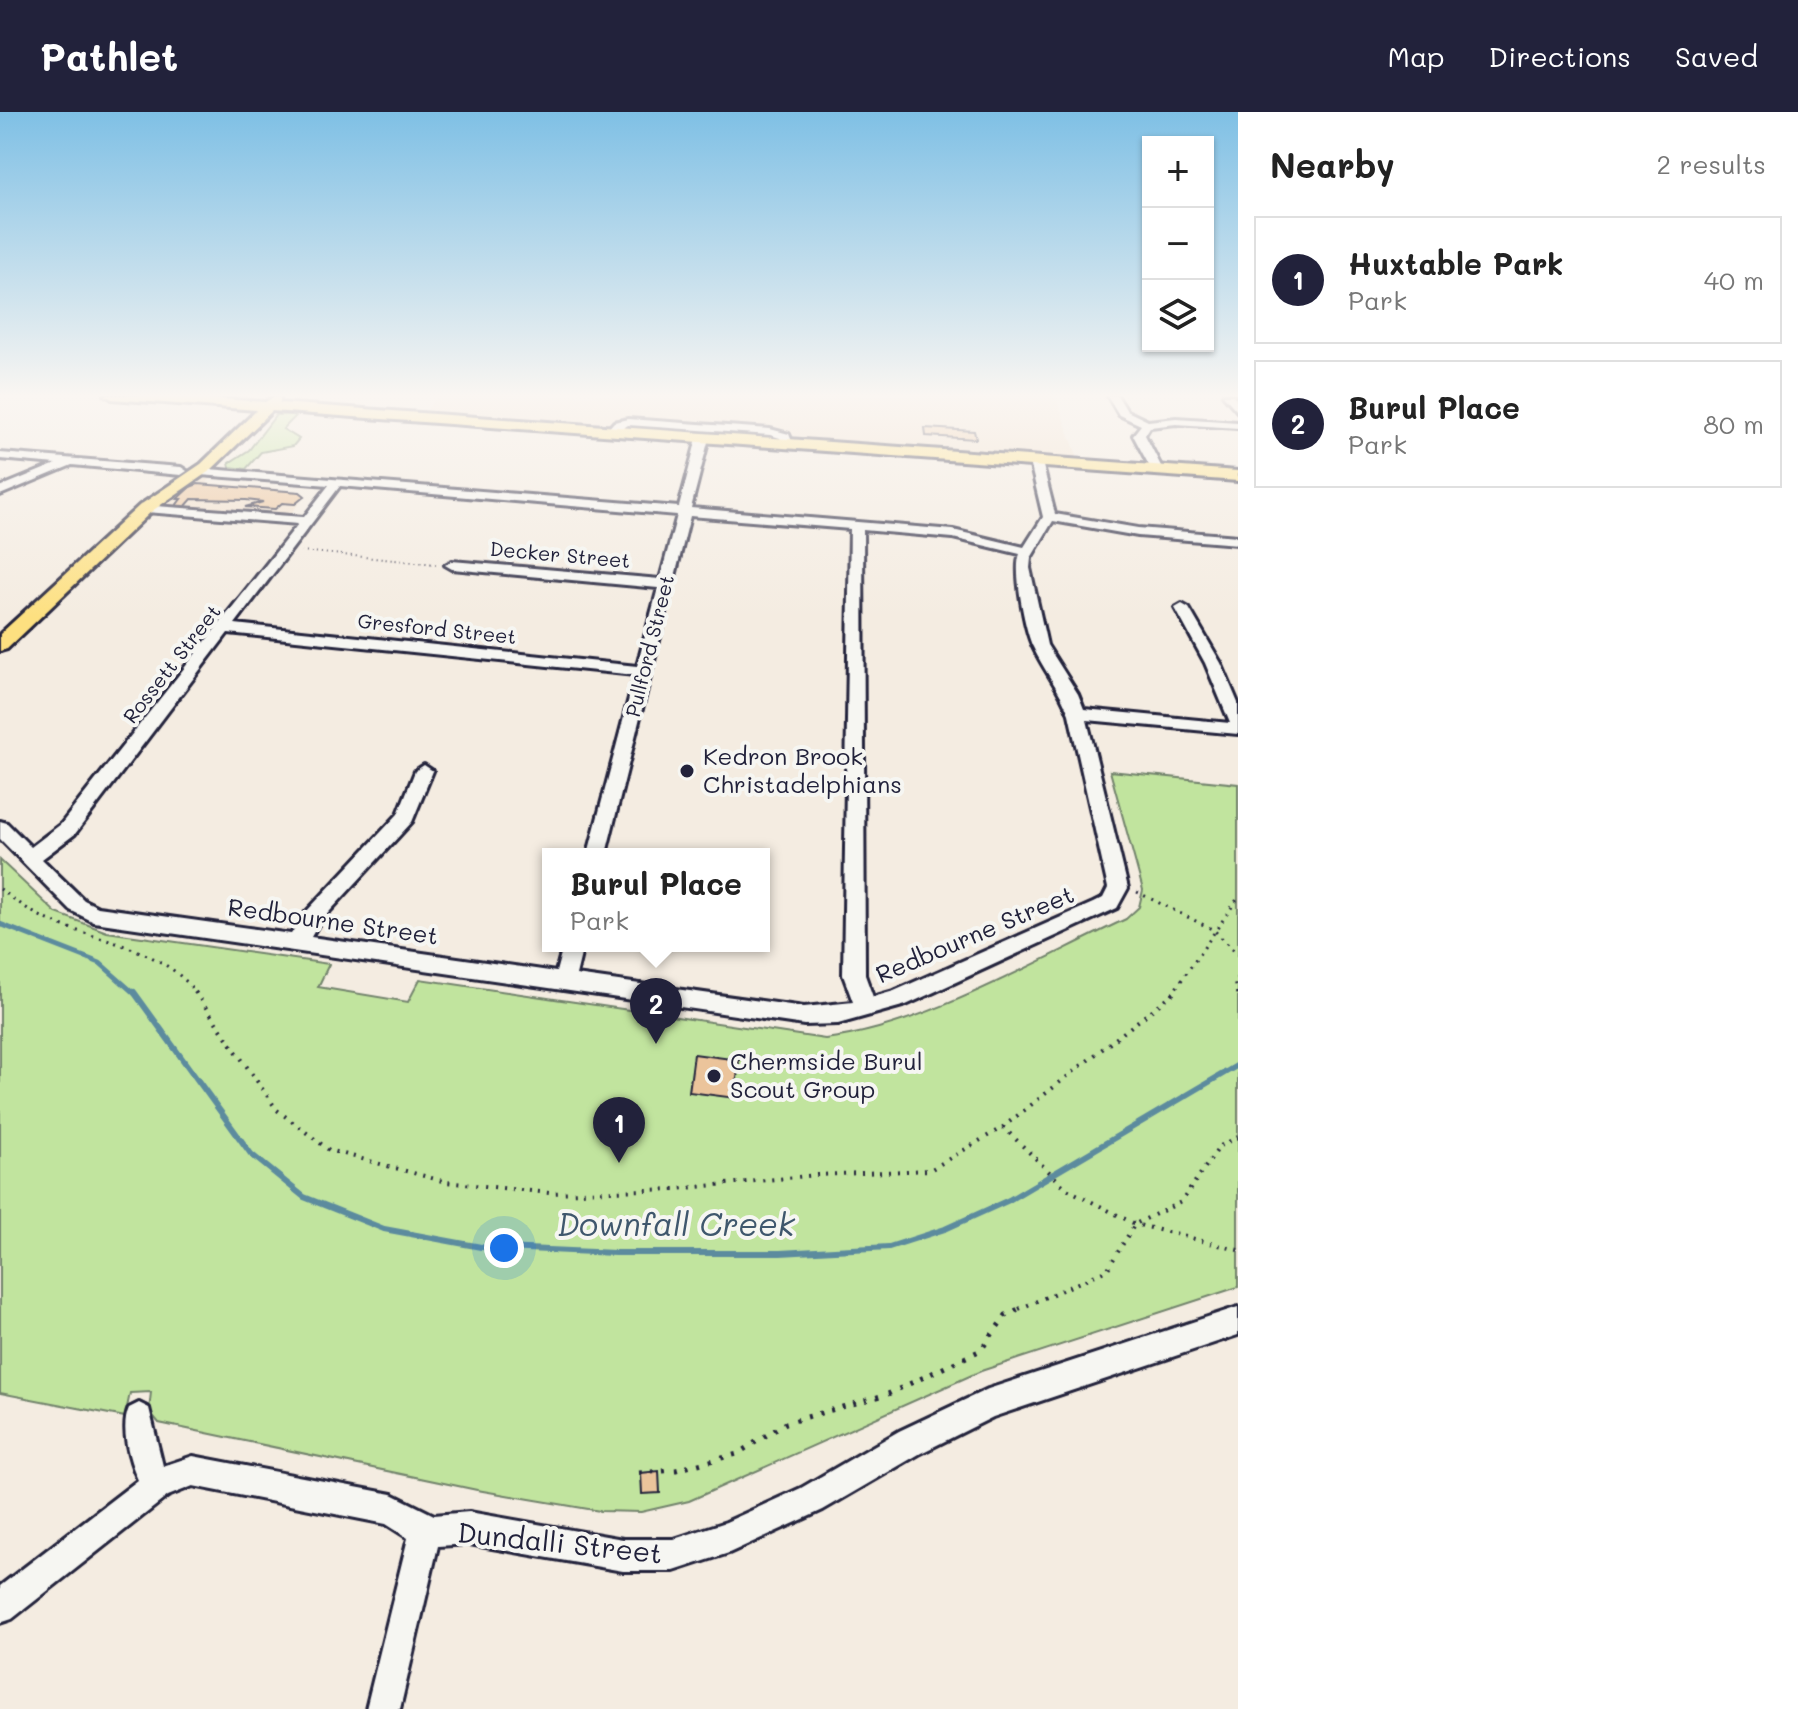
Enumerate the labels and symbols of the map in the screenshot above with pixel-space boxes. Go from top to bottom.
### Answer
street label: Decker Street [489,535,631,573]
street label: Pullford Street [619,572,679,720]
street label: Rossett Street [117,599,226,728]
street label: Gresford Street [356,607,518,649]
place label: Kedron Brook Christadelphians [703,740,902,799]
marker: Kedron Brook Christadelphians [678,762,696,780]
street label: Redbourne Street [871,878,1078,989]
street label: Redbourne Street [226,890,441,951]
pin: 2 [630,978,682,1044]
place label: Chermside Burul Scout Group [730,1045,923,1104]
marker: Chermside Burul Scout Group [705,1067,723,1085]
pin: 1 [593,1097,645,1163]
water label: Downfall Creek [557,1202,796,1244]
your location [484,1228,524,1268]
street label: Dundalli Street [456,1513,664,1571]

